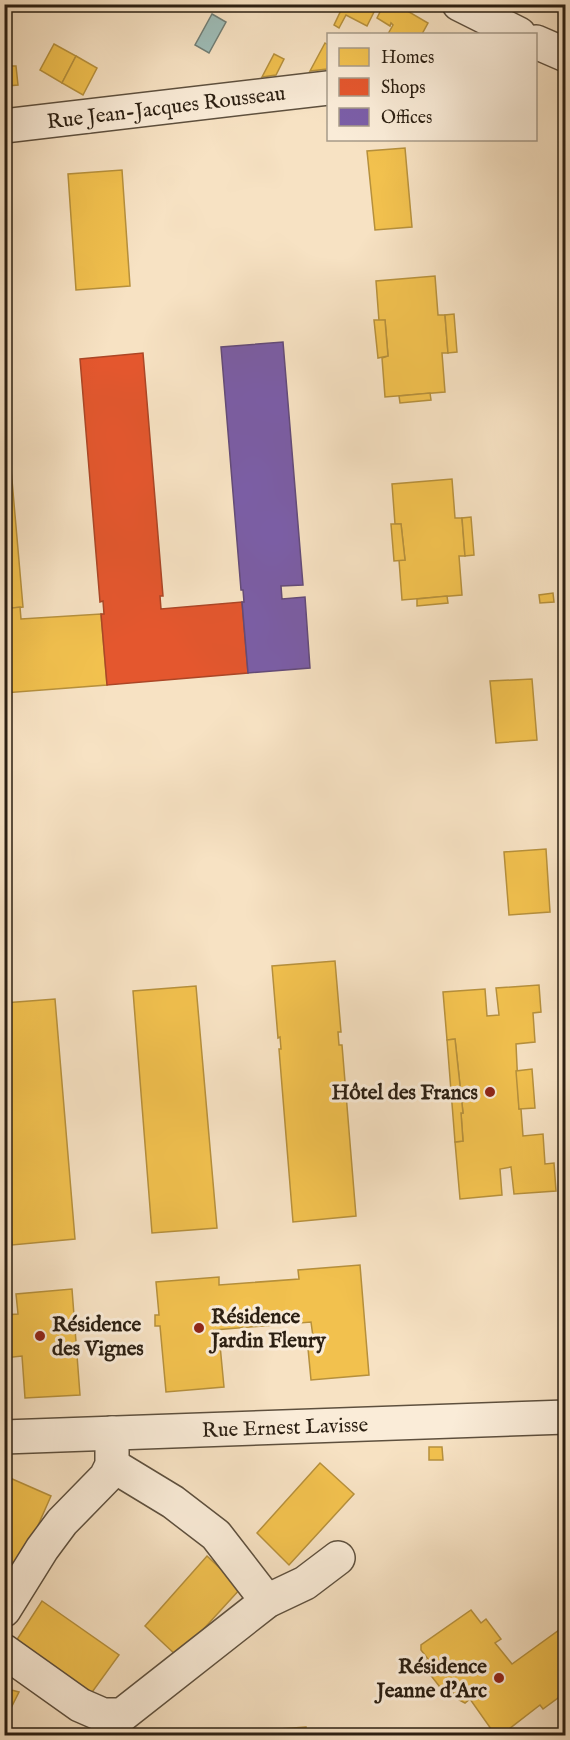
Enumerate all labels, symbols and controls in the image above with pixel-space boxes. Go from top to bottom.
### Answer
legend [327,33,537,141]
text: Homes [381,47,434,70]
text: Shops [381,77,426,100]
street label: Rue Jean-Jacques Rousseau [45,80,287,137]
text: Offices [381,107,432,130]
place label: Hôtel des Francs [332,1080,478,1107]
marker: Hôtel des Francs [483,1085,497,1099]
place label: Résidence Jardin Fleury [208,1304,327,1355]
place label: Résidence des Vignes [52,1312,144,1363]
marker: Résidence Jardin Fleury [192,1321,206,1335]
marker: Résidence des Vignes [33,1329,47,1343]
street label: Rue Ernest Lavisse [201,1412,369,1445]
place label: Résidence Jeanne d'Arc [374,1654,487,1705]
marker: Résidence Jeanne d'Arc [492,1671,506,1685]

